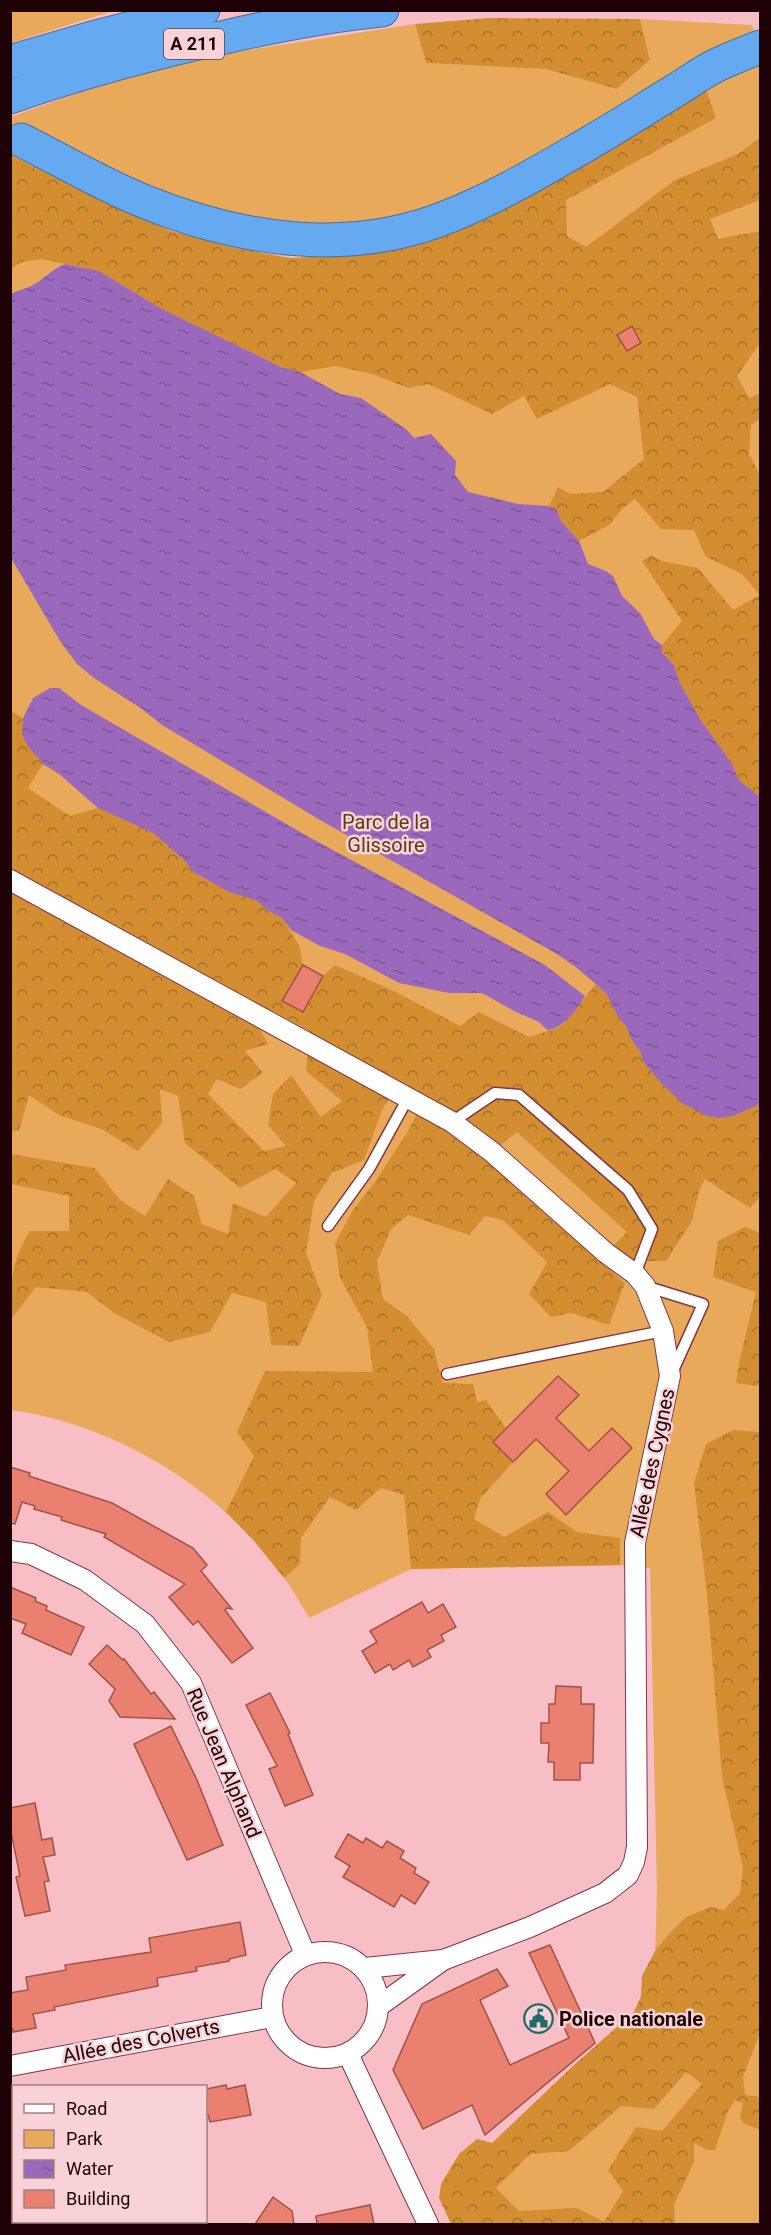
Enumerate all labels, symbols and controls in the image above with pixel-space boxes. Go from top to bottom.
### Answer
road number: A 211 [164,29,224,59]
park label: Parc de la Glissoire [342,810,430,857]
street label: Allée des Cygnes [624,1386,680,1540]
street label: Rue Jean Alphand [182,1684,266,1842]
public building icon: Police nationale [522,2003,554,2035]
place label: Police nationale [559,2007,703,2031]
street label: Allée des Colverts [60,2014,222,2068]
legend [12,2085,207,2223]
text: Road [66,2098,107,2119]
text: Park [66,2128,103,2149]
text: Water [66,2158,113,2179]
text: Building [66,2188,130,2209]

